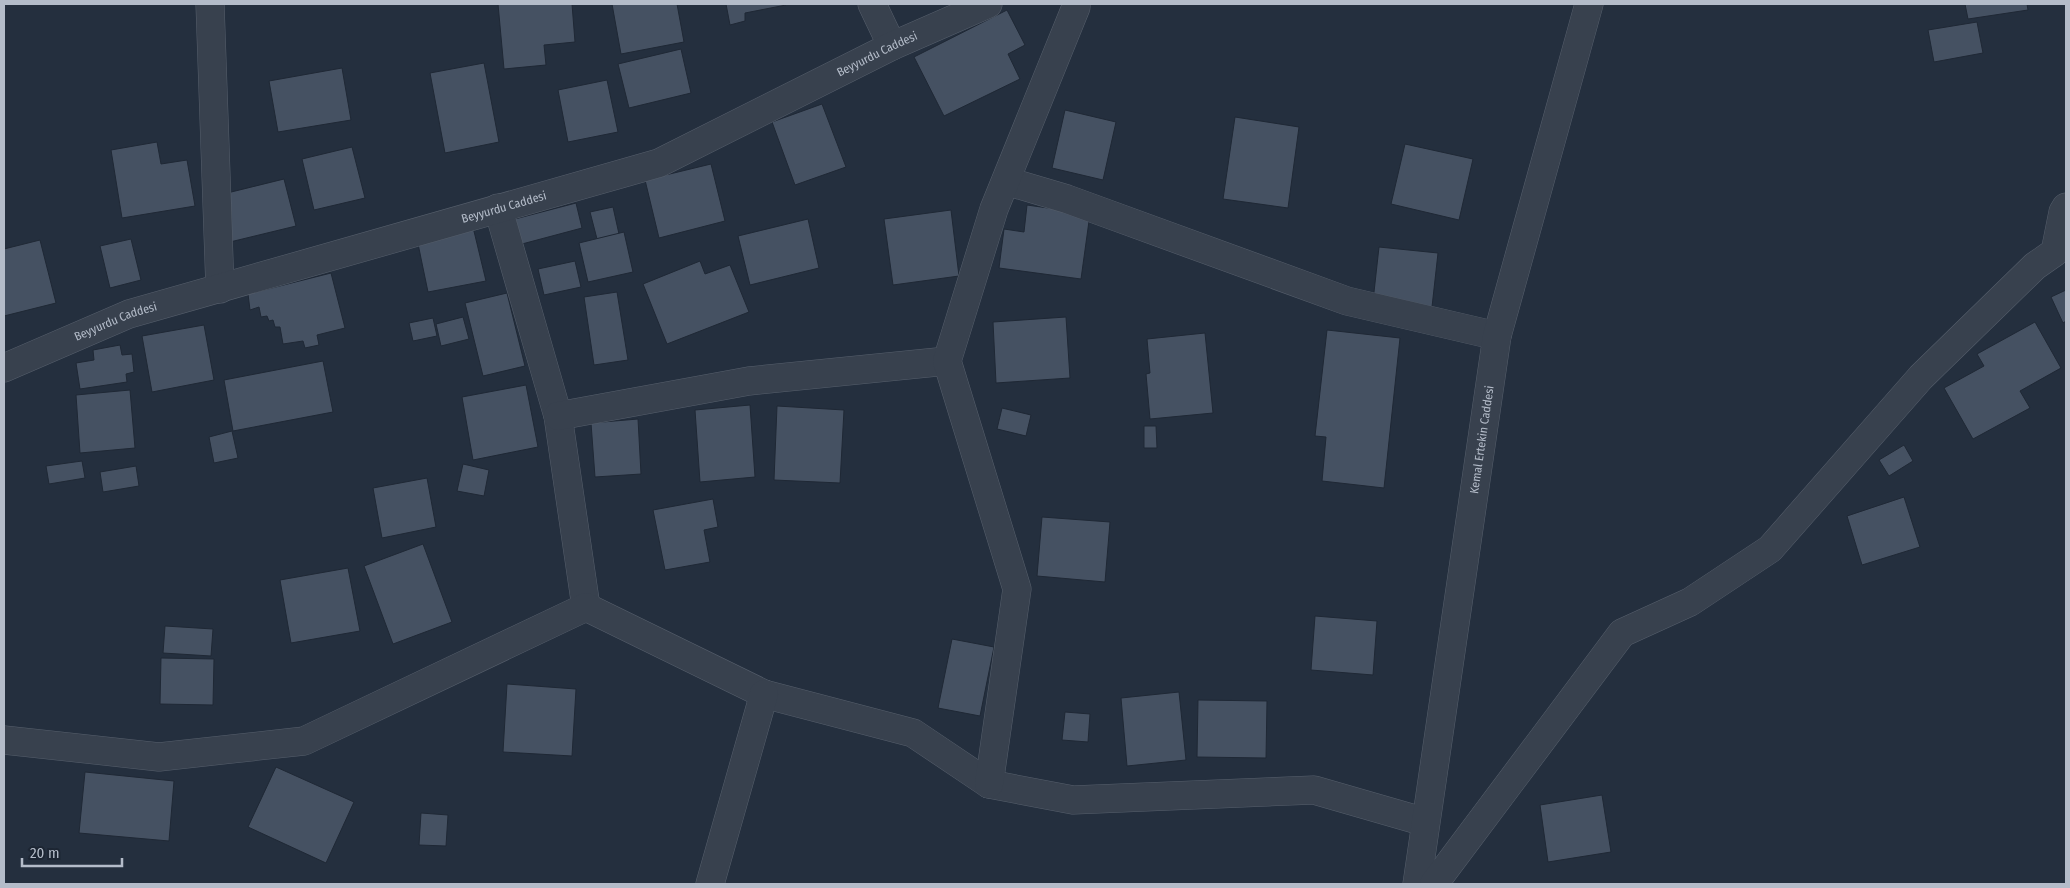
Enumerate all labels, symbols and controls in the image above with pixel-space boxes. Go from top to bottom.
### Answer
street label: Beyyurdu Caddesi [834,29,919,80]
street label: Beyyurdu Caddesi [460,188,548,226]
street label: Beyyurdu Caddesi [72,299,159,344]
street label: Kemal Ertekin Caddesi [1467,385,1497,495]
scale bar [22,836,122,868]
text: 20 m [30,844,60,862]

